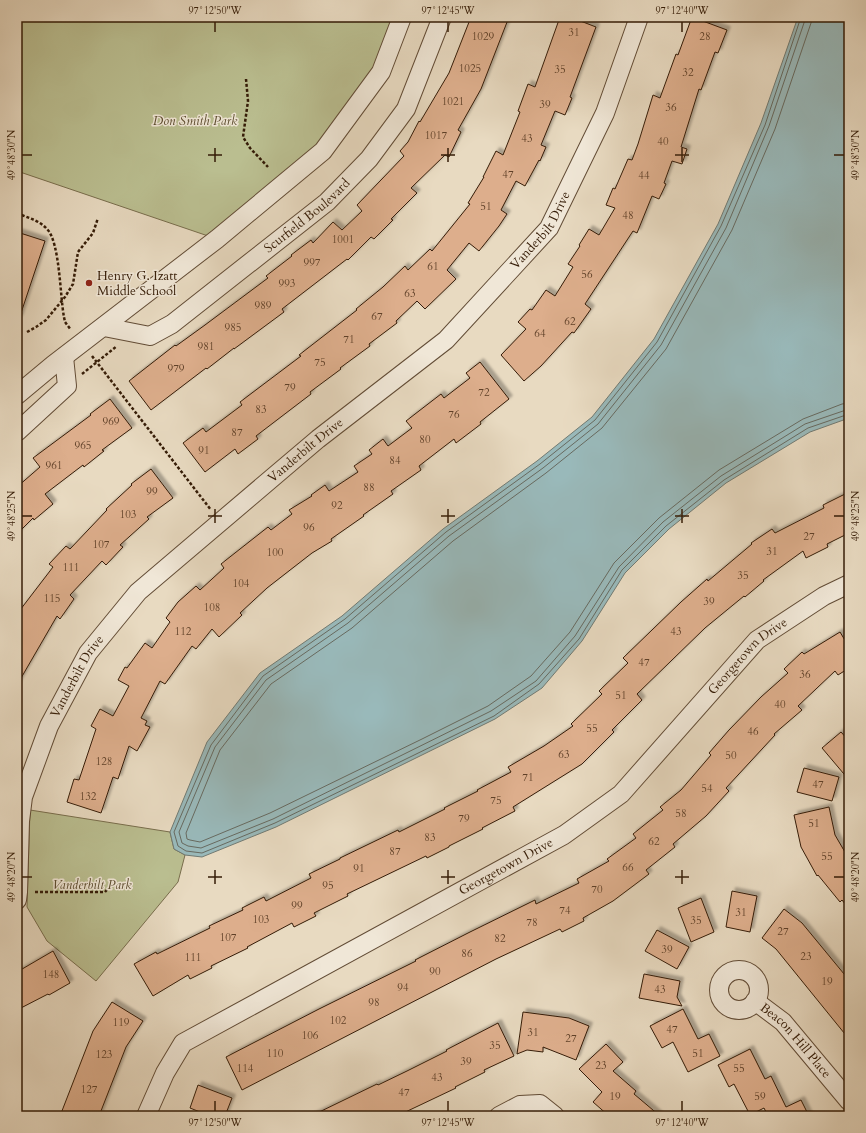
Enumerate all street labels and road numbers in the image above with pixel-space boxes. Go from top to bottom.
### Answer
street label: Scurfield Boulevard [260,175,354,257]
street label: Vanderbilt Drive [506,188,575,273]
street label: Vanderbilt Drive [264,414,347,487]
street label: Georgetown Drive [704,613,791,699]
street label: Vanderbilt Drive [46,631,108,721]
street label: Georgetown Drive [456,834,557,900]
street label: Beacon Hill Place [756,999,835,1082]

